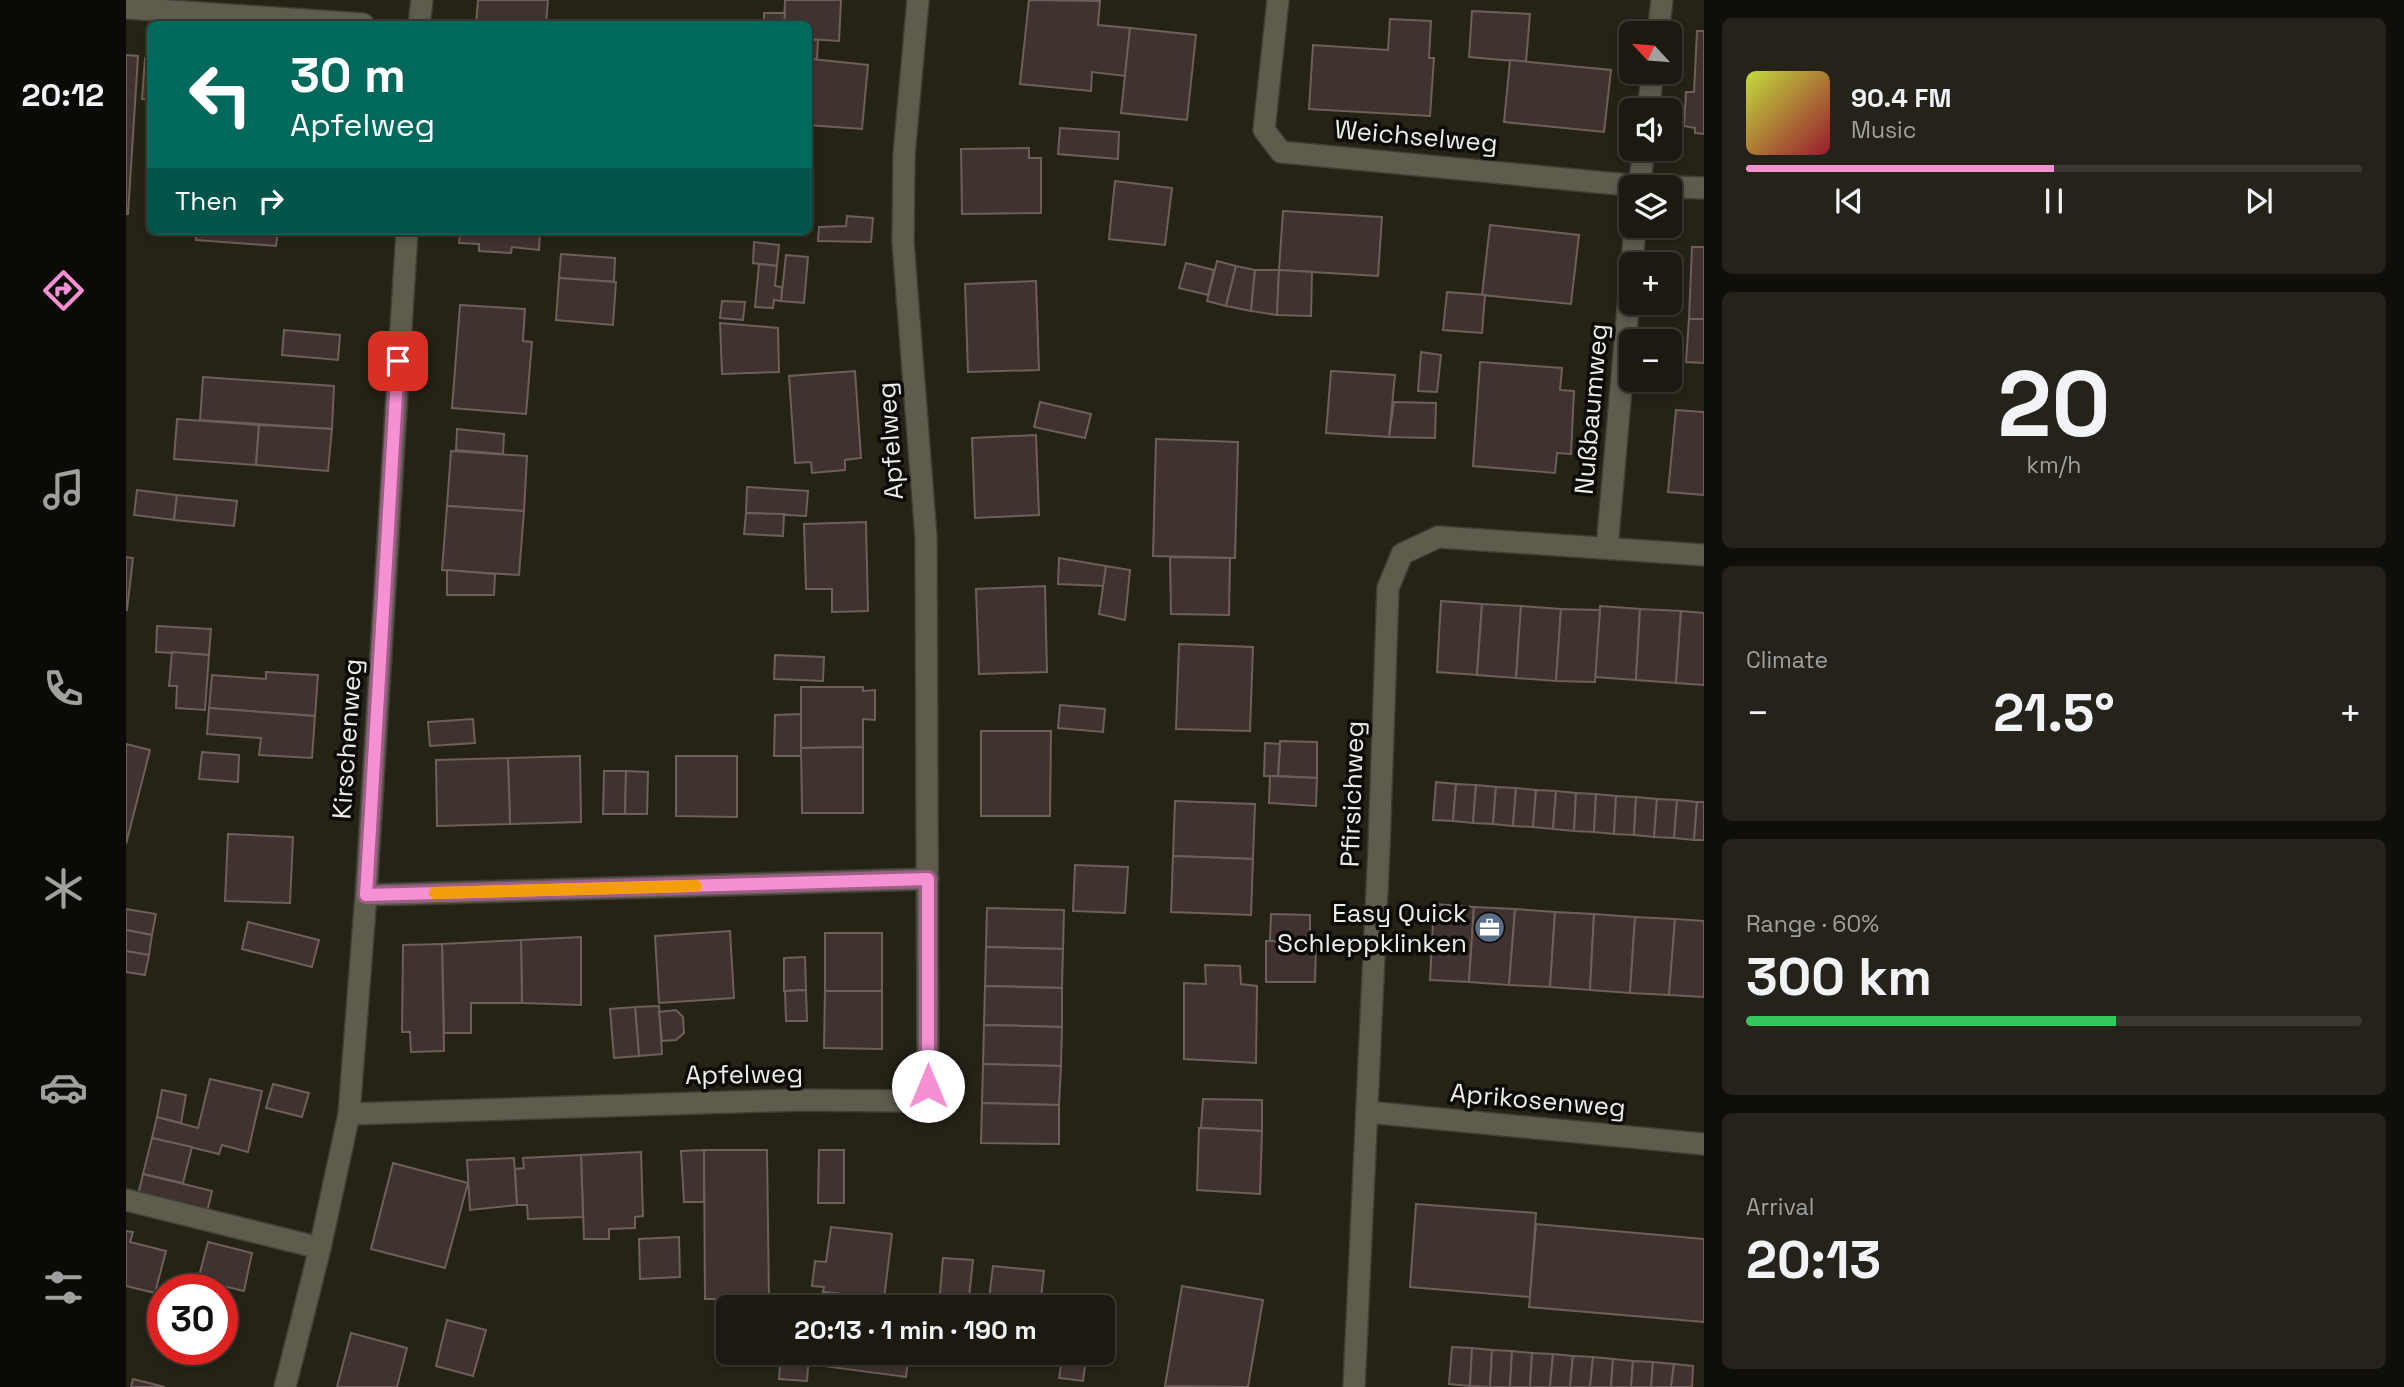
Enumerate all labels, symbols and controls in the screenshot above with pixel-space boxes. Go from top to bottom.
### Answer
north arrow [1619,21,1682,84]
map controls [1619,21,1682,392]
text: 30 m [290,44,406,106]
icon: left [175,49,266,140]
text: 20:12 [22,75,104,115]
text: 90.4 FM [1851,81,1951,115]
button: sound [1619,98,1682,161]
text: Apfelweg [290,105,435,145]
street label: Weichselweg [1333,112,1499,160]
text: Music [1851,115,1916,145]
button: layers [1619,175,1682,238]
icon: right [252,182,290,220]
icon: previous [1830,182,1868,220]
icon: pause [2035,182,2073,220]
icon: next [2240,182,2278,220]
text: Then [175,184,238,218]
button: + [1619,252,1682,315]
icon: directions [39,266,88,315]
street label: Nußbaumweg [1567,322,1615,496]
button: − [1619,329,1682,392]
pin [368,331,428,391]
icon: arrive [379,342,417,380]
text: 20 [1997,346,2111,463]
street label: Apfelweg [869,381,911,501]
text: km/h [2027,450,2081,480]
icon: music [39,465,88,514]
text: Climate [1746,645,1828,675]
street label: Kirschenweg [324,658,370,820]
icon: phone [39,664,88,713]
text: 21.5° [1993,680,2115,746]
text: − [1746,689,1770,737]
text: + [2338,689,2362,737]
street label: Pfirsichweg [1332,720,1372,868]
icon: climate [39,864,88,913]
place label: Easy Quick Schleppklinken [1277,896,1467,960]
text: Range · 60% [1746,909,1879,939]
office icon: Easy Quick Schleppklinken [1473,911,1507,945]
text: 300 km [1746,944,1932,1010]
position arrow [891,1049,965,1123]
street label: Apfelweg [685,1056,803,1092]
icon: car [39,1063,88,1112]
street label: Aprikosenweg [1449,1075,1627,1125]
text: Arrival [1746,1192,1814,1222]
text: 20:13 [1746,1227,1881,1293]
icon: filters [39,1263,88,1312]
speed limit sign: 30 [147,1274,238,1365]
text: 20:13 · 1 min · 190 m [794,1313,1037,1347]

